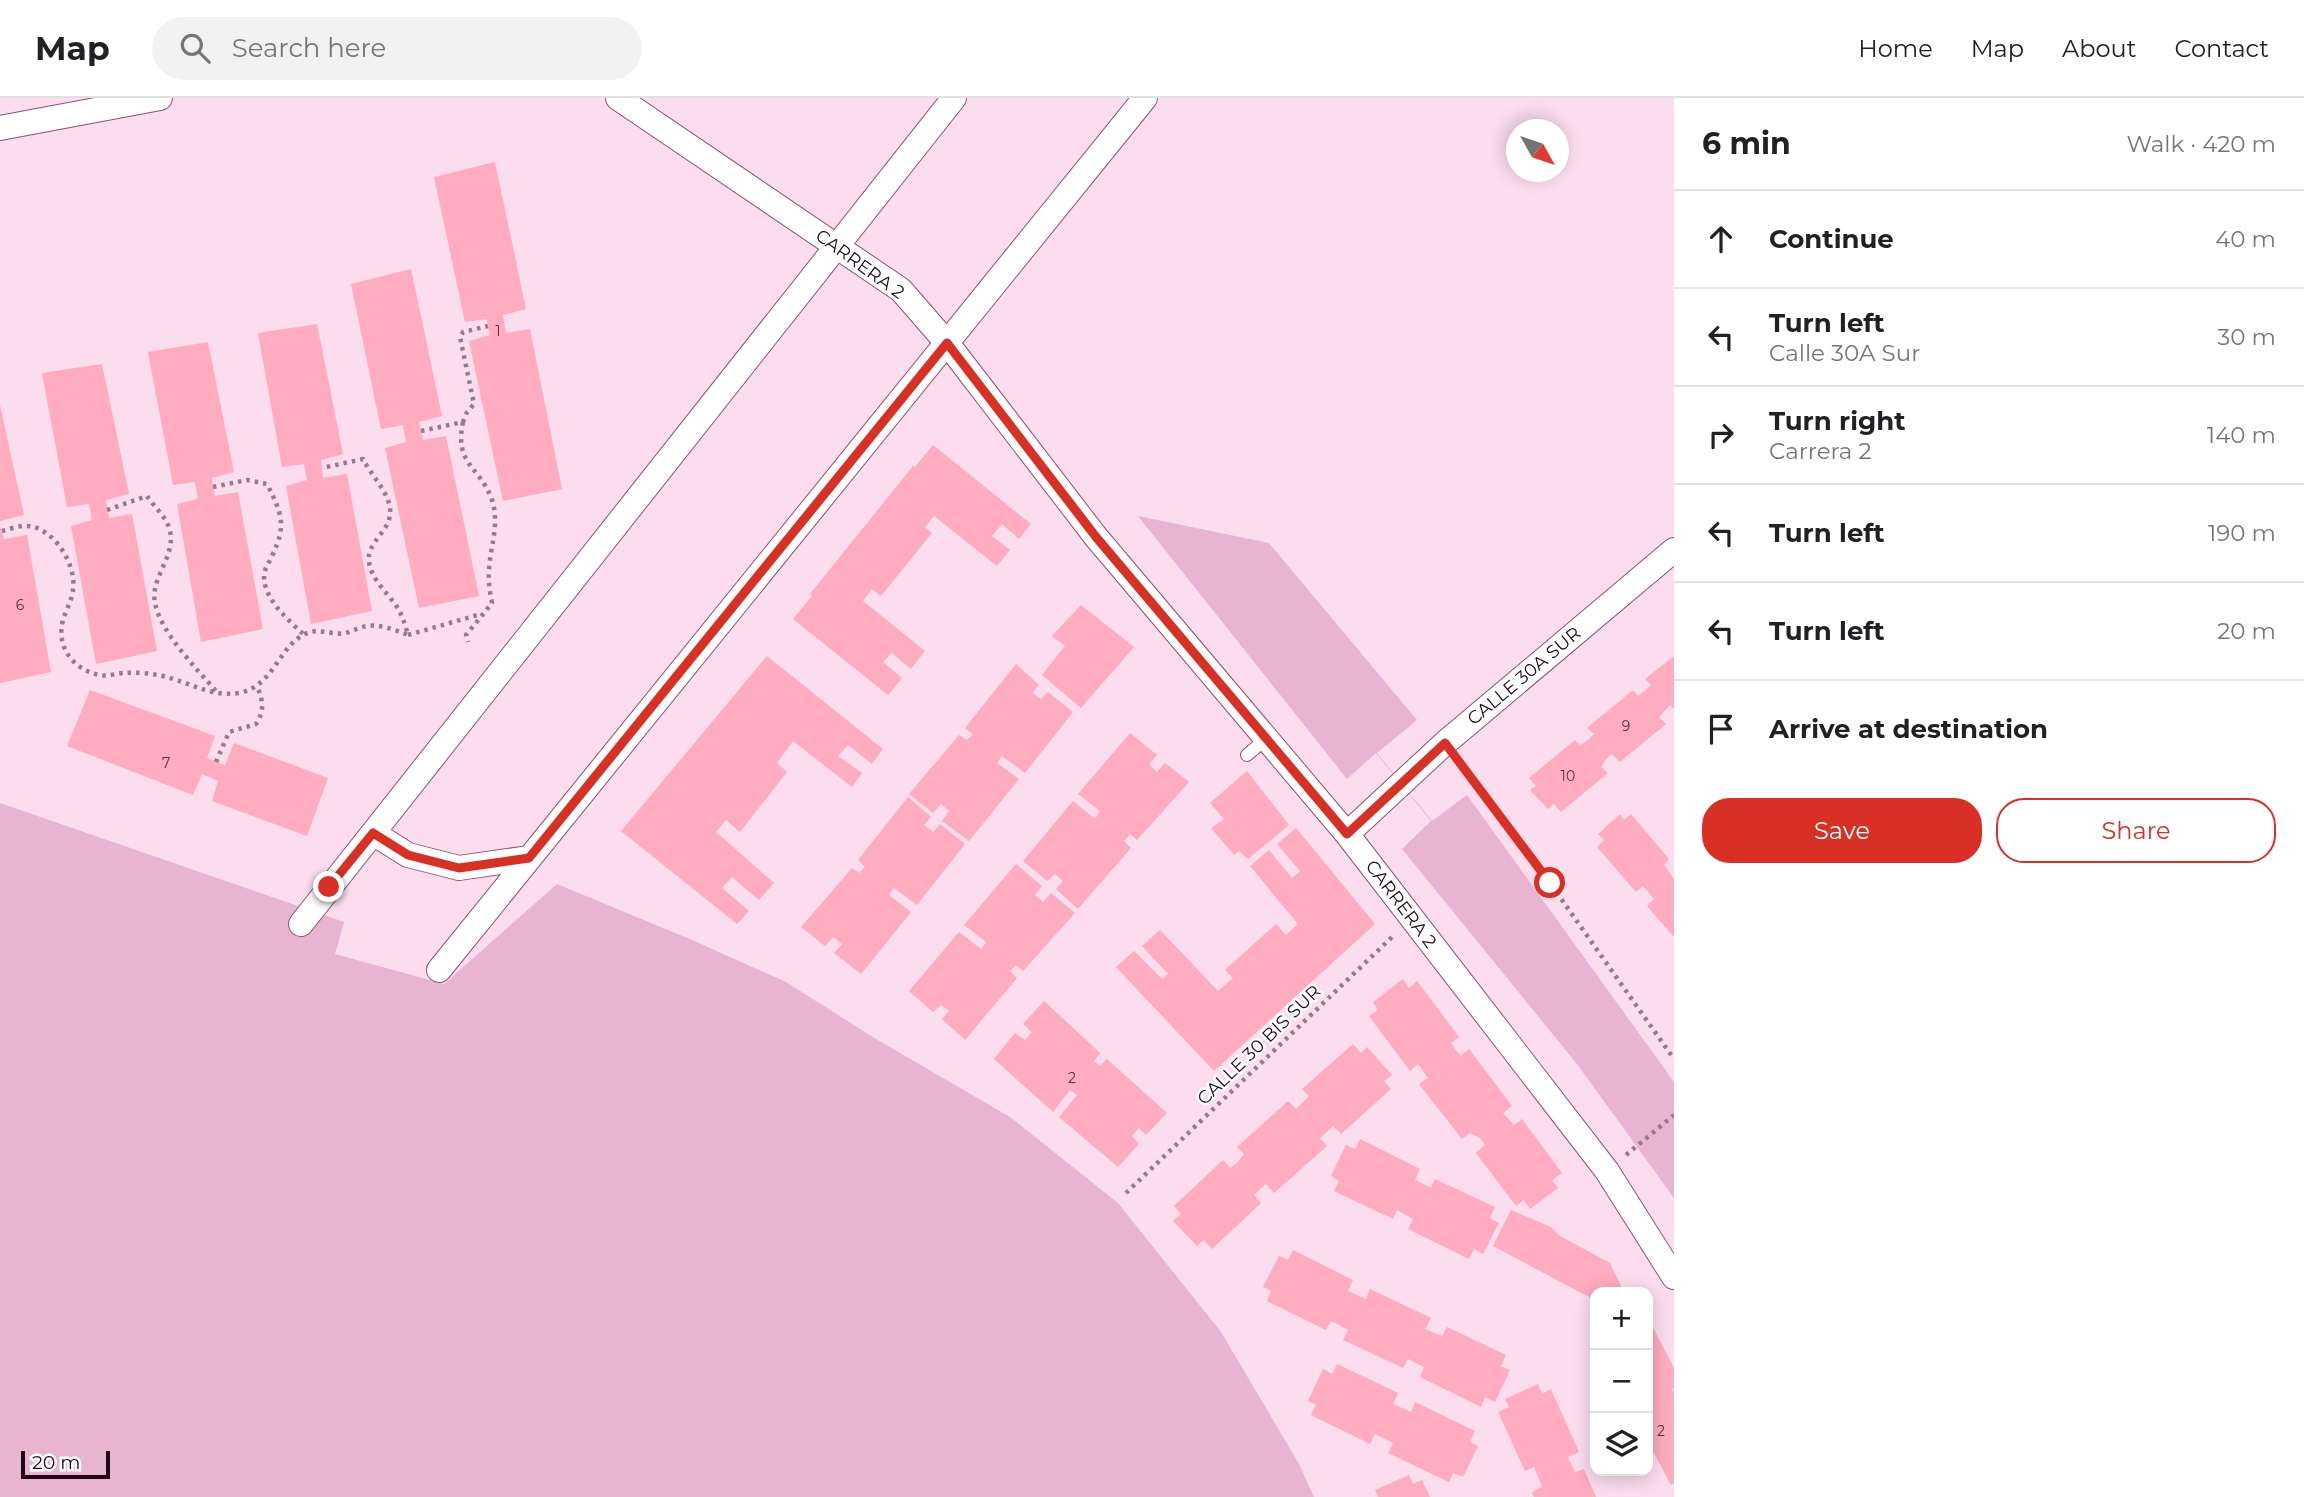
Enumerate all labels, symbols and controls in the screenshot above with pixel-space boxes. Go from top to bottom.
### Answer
search box [152,17,642,80]
text: Map [35,28,110,68]
icon: search [176,29,214,67]
text: Search here [232,32,386,64]
text: Home [1858,34,1933,63]
text: Map [1971,34,2024,63]
text: About [2062,34,2136,63]
text: Contact [2174,34,2269,63]
north arrow [1506,119,1569,182]
text: 6 min [1702,125,1791,162]
text: Walk · 420 m [2127,130,2276,158]
icon: ahead [1702,220,1740,258]
text: Continue [1769,223,1894,255]
street label: CARRERA 2 [811,224,909,304]
text: 40 m [2215,225,2276,253]
text: Turn left [1769,307,1885,339]
icon: left [1702,318,1740,356]
house number: 1 [495,322,501,340]
text: 30 m [2217,323,2276,351]
text: Calle 30A Sur [1769,339,1920,367]
text: Turn right [1769,405,1905,437]
icon: right [1702,416,1740,454]
text: 140 m [2207,421,2276,449]
text: Carrera 2 [1769,437,1872,465]
icon: left [1702,514,1740,552]
text: Turn left [1769,517,1885,549]
text: 190 m [2208,519,2276,547]
house number: 6 [16,596,25,614]
icon: left [1702,612,1740,650]
text: Turn left [1769,615,1885,647]
text: 20 m [2217,617,2276,645]
street label: CALLE 30A SUR [1463,622,1585,730]
icon: arrive [1702,710,1740,748]
text: Arrive at destination [1769,713,2048,745]
house number: 9 [1622,717,1630,735]
house number: 7 [162,754,170,772]
house number: 10 [1561,767,1575,785]
button: Save [1702,798,1982,863]
button: Share [1996,798,2276,863]
street label: CARRERA 2 [1361,856,1441,952]
route start [1534,867,1565,898]
route end [313,871,344,902]
street label: CALLE 30 BIS SUR [1193,980,1325,1110]
house number: 2 [1068,1069,1076,1087]
map controls [1590,1287,1653,1476]
button: + [1590,1287,1653,1350]
button: − [1590,1350,1653,1413]
button: layers [1590,1413,1653,1476]
house number: 2 [1657,1422,1665,1440]
scale bar [21,1448,110,1480]
text: 20 m [32,1451,80,1474]

